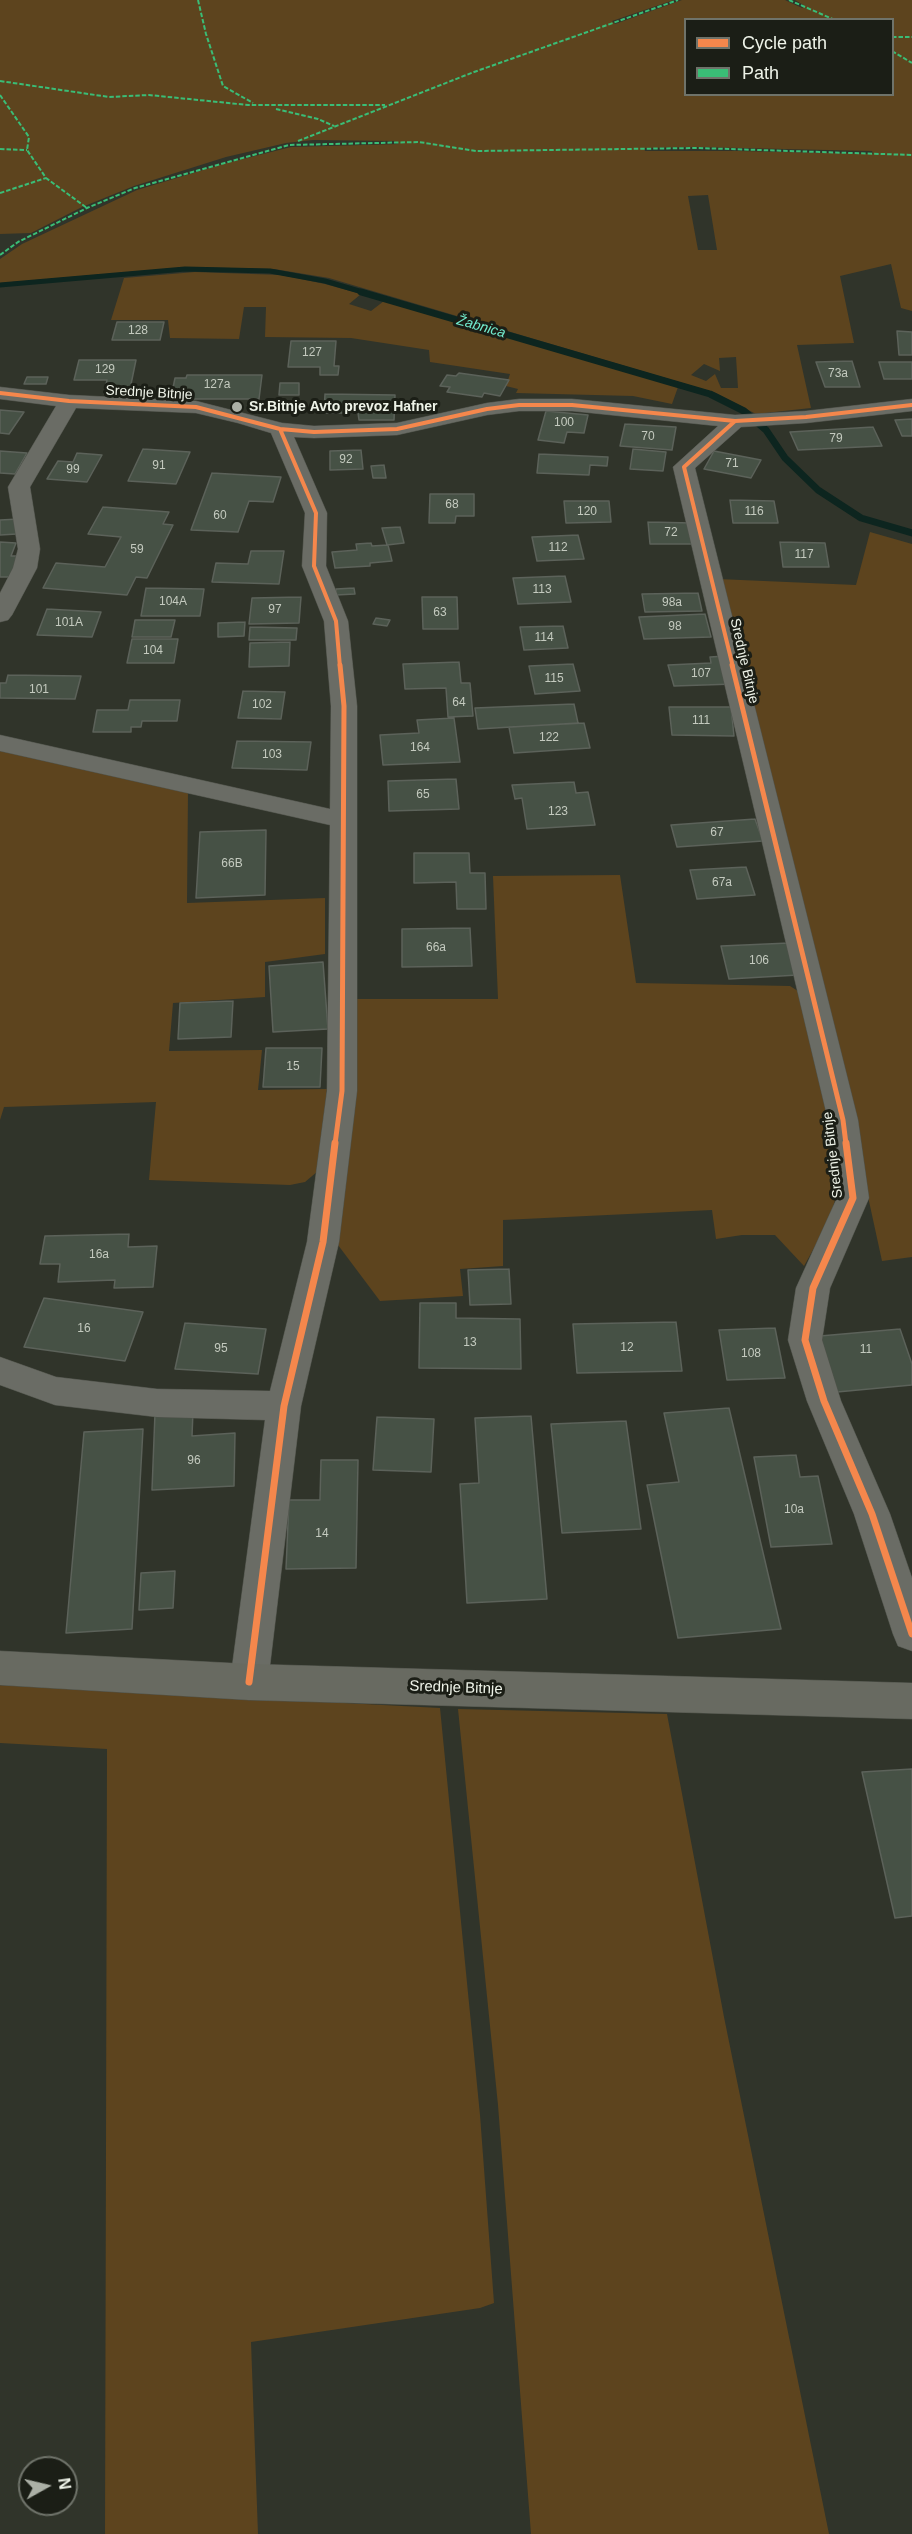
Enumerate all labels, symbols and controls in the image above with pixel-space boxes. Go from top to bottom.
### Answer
legend [684,18,894,96]
text: Cycle path [742,33,827,53]
text: Path [742,63,779,83]
water label: Žabnica [455,312,507,342]
house number: 128 [128,324,148,338]
house number: 127 [302,346,322,360]
house number: 129 [95,363,115,377]
house number: 73a [828,367,848,381]
house number: 127a [204,378,230,392]
street label: Srednje Bitnje [105,382,193,404]
place label: Sr.Bitnje Avto prevoz Hafner [249,399,438,415]
marker: Sr.Bitnje Avto prevoz Hafner [230,400,244,414]
house number: 100 [554,416,574,430]
house number: 70 [641,430,655,444]
house number: 79 [829,432,843,446]
house number: 92 [339,453,353,467]
house number: 71 [725,457,739,471]
house number: 91 [152,459,166,473]
house number: 99 [66,463,80,477]
house number: 68 [445,498,459,512]
house number: 120 [577,505,597,519]
house number: 116 [744,505,764,519]
house number: 60 [213,509,227,523]
house number: 72 [664,526,678,540]
house number: 112 [548,541,568,555]
house number: 59 [130,543,144,557]
house number: 117 [794,548,814,562]
house number: 113 [532,583,552,597]
house number: 104A [159,595,187,609]
house number: 98a [662,596,682,610]
house number: 97 [268,603,282,617]
house number: 63 [433,606,447,620]
house number: 101A [55,616,83,630]
street label: Srednje Bitnje [726,617,762,705]
house number: 98 [668,620,682,634]
house number: 114 [534,631,554,645]
house number: 104 [143,644,163,658]
house number: 107 [691,667,711,681]
house number: 115 [544,672,564,686]
house number: 101 [29,683,49,697]
house number: 64 [452,696,466,710]
house number: 102 [252,698,272,712]
house number: 111 [692,714,710,728]
house number: 122 [539,731,559,745]
house number: 164 [410,741,430,755]
house number: 103 [262,748,282,762]
house number: 65 [416,788,430,802]
house number: 123 [548,805,568,819]
house number: 67 [710,826,724,840]
house number: 66B [221,857,243,871]
house number: 67a [712,876,732,890]
house number: 66a [426,941,446,955]
house number: 106 [749,954,769,968]
house number: 15 [286,1060,300,1074]
street label: Srednje Bitnje [819,1111,847,1199]
house number: 16a [89,1248,109,1262]
house number: 16 [77,1322,91,1336]
house number: 13 [463,1336,477,1350]
house number: 12 [620,1341,634,1355]
house number: 95 [214,1342,228,1356]
house number: 11 [860,1343,872,1357]
house number: 108 [741,1347,761,1361]
house number: 96 [187,1454,201,1468]
house number: 10a [784,1503,804,1517]
house number: 14 [315,1527,329,1541]
street label: Srednje Bitnje [409,1677,503,1699]
north arrow [18,2456,78,2516]
text: N [55,2477,74,2491]

